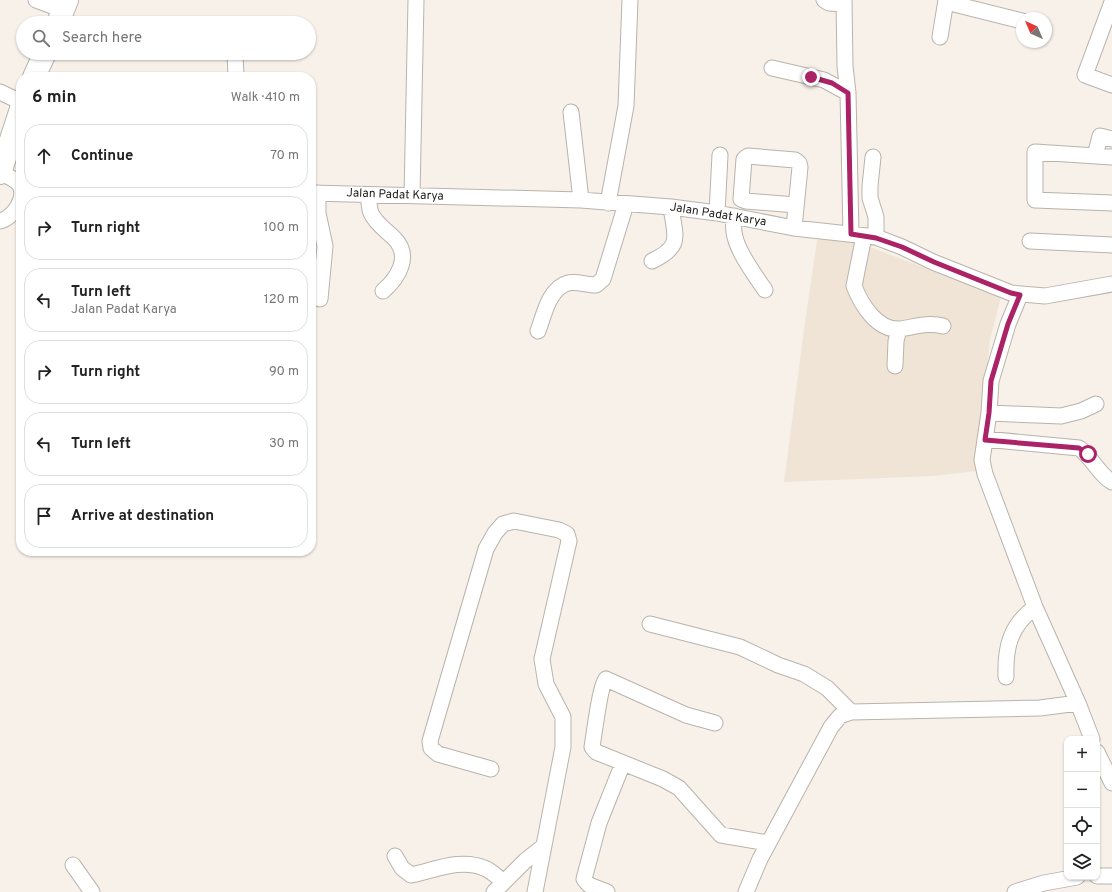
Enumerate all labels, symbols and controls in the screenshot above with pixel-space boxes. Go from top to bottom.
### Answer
north arrow [1016,12,1052,48]
search box [16,16,316,60]
icon: search [30,27,52,49]
text: Search here [62,29,142,48]
route end [802,68,820,86]
text: 6 min [32,87,76,109]
text: Walk · 410 m [231,90,300,106]
icon: ahead [33,145,55,167]
text: Continue [71,147,133,166]
text: 70 m [270,148,299,164]
street label: Jalan Padat Karya [346,185,444,205]
street label: Jalan Padat Karya [669,199,767,231]
icon: right [33,217,55,239]
text: Turn right [71,219,140,238]
text: 100 m [263,220,299,236]
text: Turn left [71,283,131,302]
icon: left [33,289,55,311]
text: 120 m [264,292,299,308]
text: Jalan Padat Karya [71,302,177,318]
icon: right [33,361,55,383]
text: Turn right [71,363,140,382]
text: 90 m [269,364,299,380]
icon: left [33,433,55,455]
text: Turn left [71,435,131,454]
text: 30 m [269,436,299,452]
route start [1079,445,1097,463]
icon: arrive [33,505,55,527]
text: Arrive at destination [71,507,214,526]
map controls [1064,736,1100,880]
button: + [1064,736,1100,772]
button: − [1064,772,1100,808]
button: locate [1064,808,1100,844]
button: layers [1064,844,1100,880]

